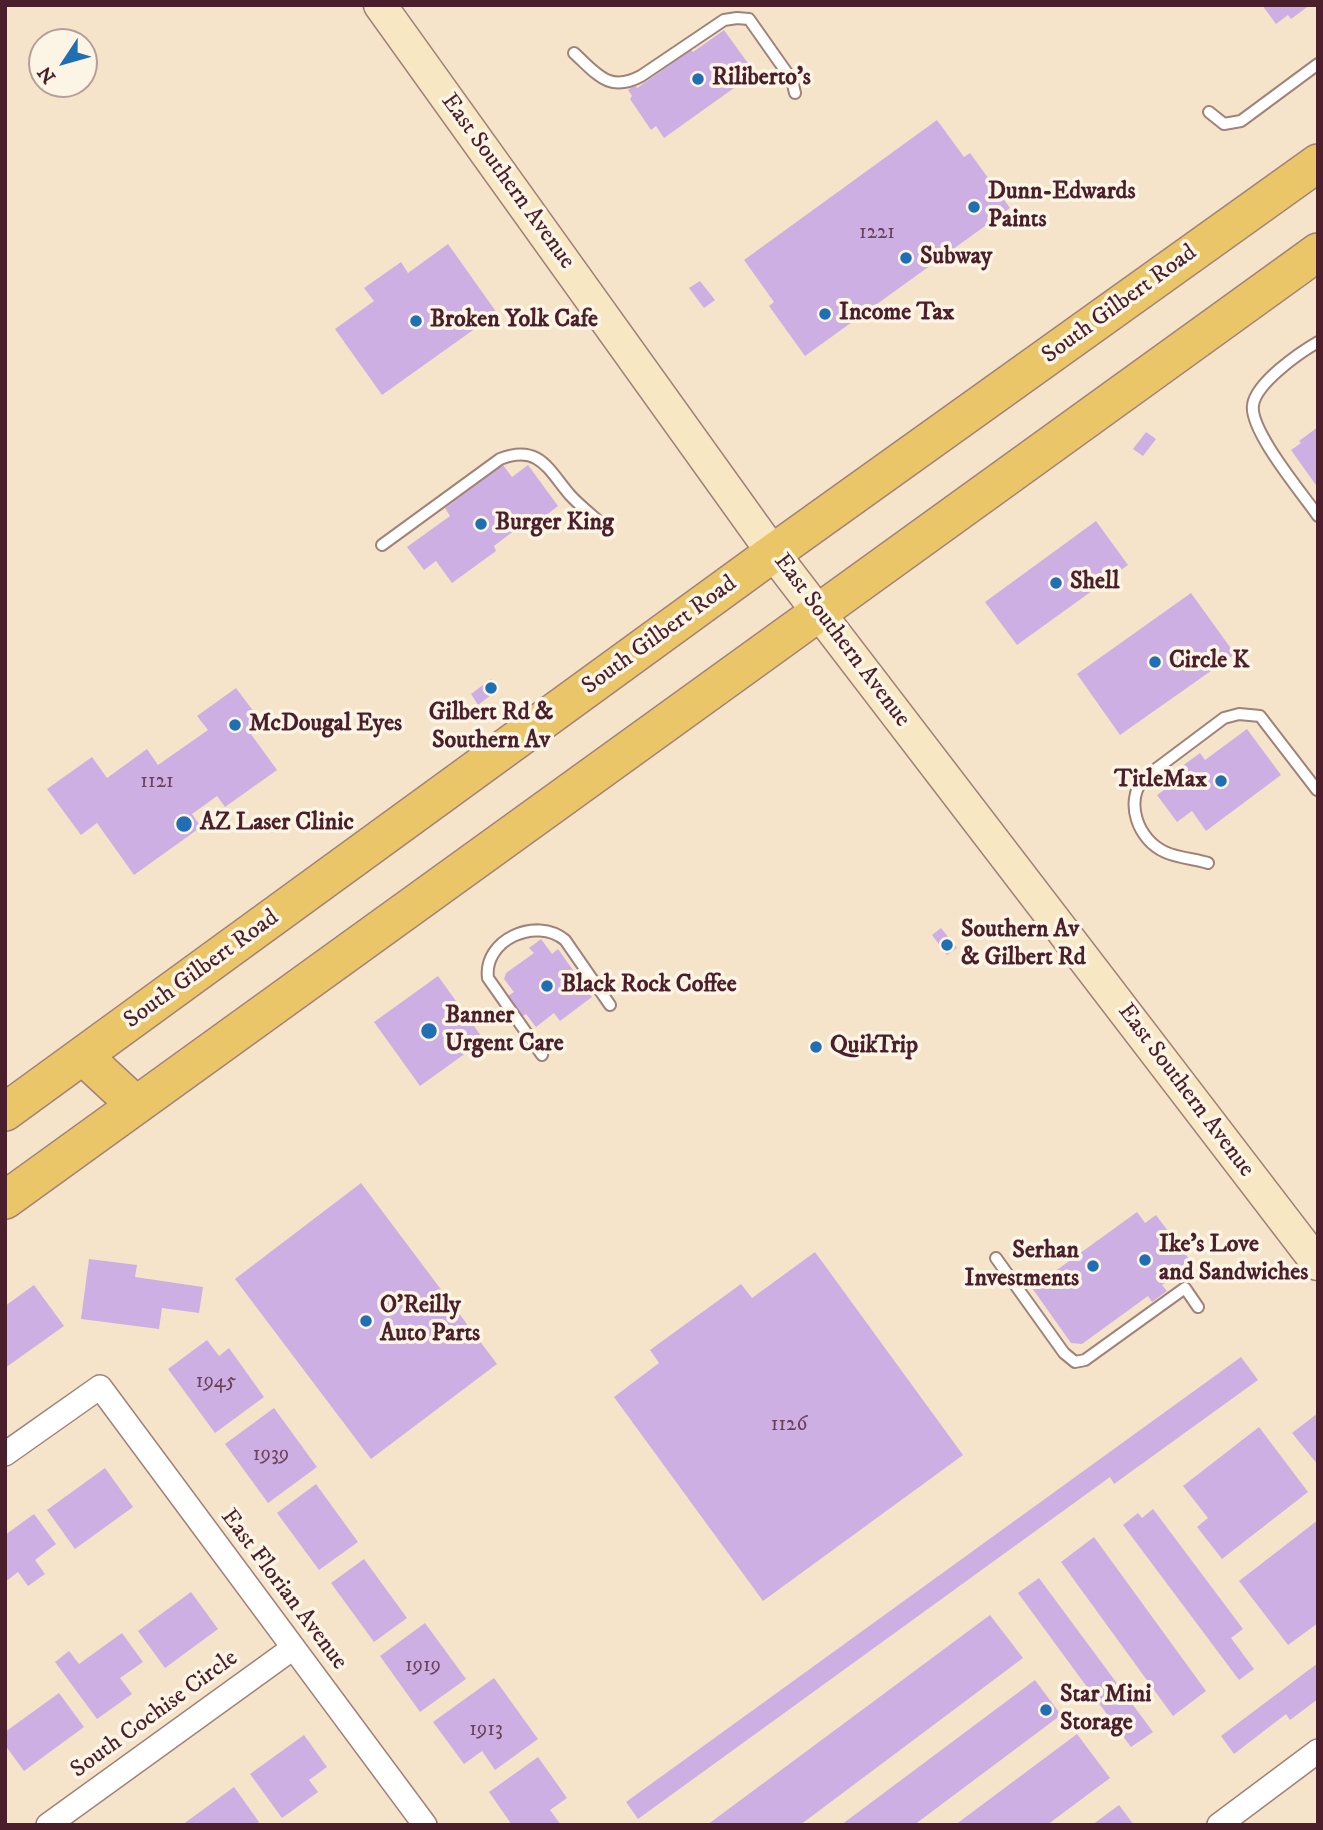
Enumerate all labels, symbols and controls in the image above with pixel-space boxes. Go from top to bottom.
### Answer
north arrow [28,28,98,98]
text: N [33,61,61,88]
place label: Riliberto's [712,65,811,93]
marker: Riliberto's [690,71,706,87]
street label: East Southern Avenue [434,89,580,275]
place label: Dunn-Edwards Paints [988,179,1136,235]
marker: Dunn-Edwards Paints [966,199,982,215]
house number: 1221 [859,221,895,247]
street label: South Gilbert Road [1037,239,1203,371]
place label: Subway [920,244,992,272]
marker: Subway [898,250,914,266]
place label: Income Tax [839,300,954,328]
marker: Income Tax [817,306,833,322]
place label: Broken Yolk Cafe [430,307,598,335]
marker: Broken Yolk Cafe [408,313,424,329]
place label: Burger King [495,510,614,538]
marker: Burger King [473,516,489,532]
street label: East Southern Avenue [766,549,916,733]
place label: Shell [1070,569,1119,597]
street label: South Gilbert Road [577,570,743,702]
marker: Shell [1048,575,1064,591]
place label: Circle K [1169,648,1249,676]
marker: Circle K [1147,654,1163,670]
marker: Gilbert Rd & Southern Av [483,680,499,696]
place label: Gilbert Rd & Southern Av [429,700,553,756]
place label: McDougal Eyes [249,711,402,739]
marker: McDougal Eyes [227,717,243,733]
place label: TitleMax [1114,767,1207,795]
house number: 1121 [140,770,174,796]
marker: TitleMax [1213,773,1229,789]
place label: AZ Laser Clinic [200,810,354,838]
marker: AZ Laser Clinic [174,814,194,834]
street label: South Gilbert Road [119,904,285,1036]
place label: Southern Av & Gilbert Rd [961,917,1086,973]
marker: Southern Av & Gilbert Rd [939,937,955,953]
place label: Black Rock Coffee [561,972,737,1000]
marker: Black Rock Coffee [539,978,555,994]
street label: East Southern Avenue [1110,999,1260,1183]
place label: Banner Urgent Care [445,1003,564,1059]
marker: Banner Urgent Care [419,1021,439,1041]
place label: QuikTrip [830,1033,918,1061]
marker: QuikTrip [808,1039,824,1055]
place label: Ike's Love and Sandwiches [1159,1232,1308,1288]
place label: Serhan Investments [965,1238,1079,1294]
marker: Ike's Love and Sandwiches [1137,1252,1153,1268]
marker: Serhan Investments [1085,1258,1101,1274]
place label: O'Reilly Auto Parts [380,1293,480,1349]
marker: O'Reilly Auto Parts [358,1313,374,1329]
house number: 1945 [196,1370,236,1396]
house number: 1126 [771,1413,807,1439]
house number: 1939 [253,1443,289,1469]
street label: East Florian Avenue [213,1504,353,1676]
street label: South Cochise Circle [66,1645,244,1785]
house number: 1919 [405,1654,441,1680]
place label: Star Mini Storage [1060,1682,1151,1738]
marker: Star Mini Storage [1038,1702,1054,1718]
house number: 1913 [469,1718,503,1744]

